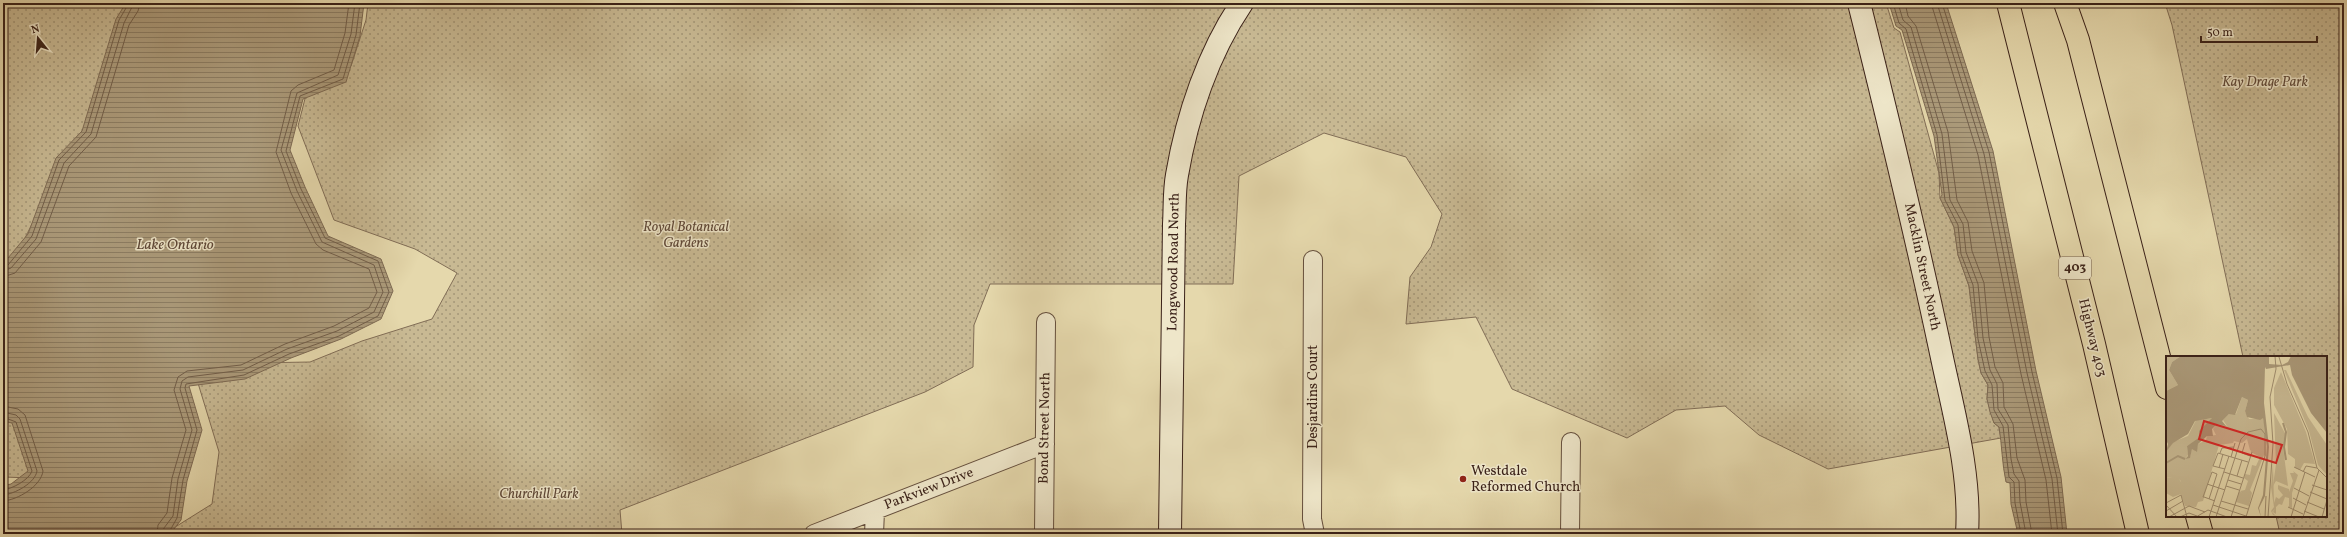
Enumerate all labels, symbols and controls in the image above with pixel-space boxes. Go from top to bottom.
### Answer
north arrow [18,18,58,58]
scale bar [2201,18,2317,44]
text: N [29,22,42,38]
text: 50 m [2207,25,2233,41]
park label: Kay Drage Park [2222,73,2309,92]
street label: Longwood Road North [1163,193,1185,331]
street label: Macklin Street North [1899,202,1945,332]
park label: Royal Botanical Gardens [643,218,729,253]
water label: Lake Ontario [136,235,214,256]
road number: 403 [2059,257,2091,279]
street label: Highway 403 [2073,297,2111,379]
street label: Desjardins Court [1304,345,1323,449]
inset map [2166,356,2327,517]
street label: Bond Street North [1035,372,1055,484]
place label: Westdale Reformed Church [1471,462,1580,497]
street label: Parkview Drive [882,463,977,515]
marker: Westdale Reformed Church [1458,474,1468,484]
park label: Churchill Park [499,485,579,504]

